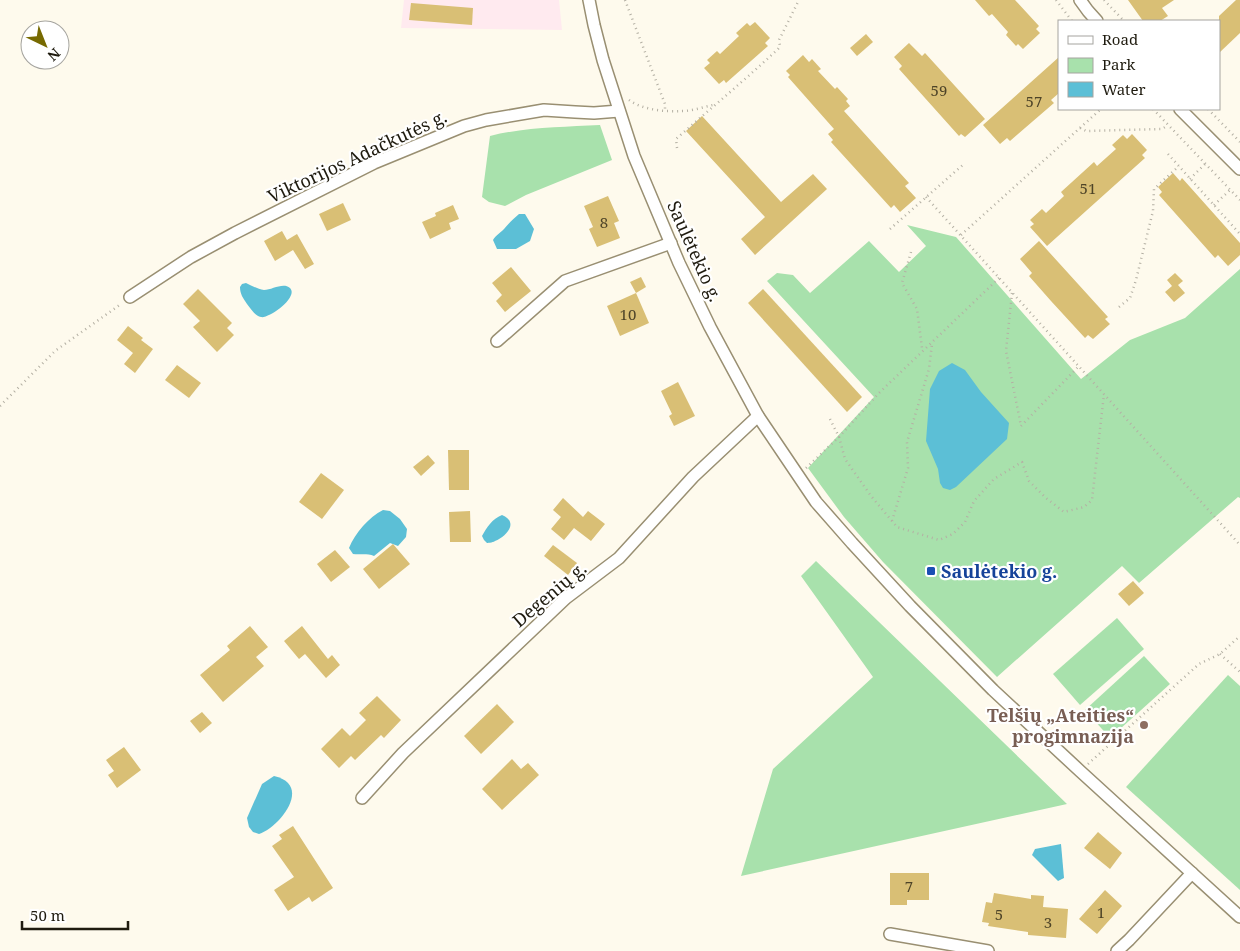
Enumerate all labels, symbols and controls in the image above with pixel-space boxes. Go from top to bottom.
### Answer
north arrow [20,20,70,70]
legend [1058,20,1220,110]
text: Road [1102,29,1138,49]
text: N [44,44,65,66]
text: Park [1102,54,1136,74]
text: Water [1102,79,1145,99]
house number: 59 [931,80,947,100]
house number: 57 [1026,91,1042,111]
street label: Viktorijos Adačkutės g. [263,104,451,208]
house number: 51 [1080,178,1096,198]
street label: Saulėtekio g. [662,197,728,305]
house number: 8 [600,212,608,232]
house number: 10 [620,304,636,324]
street label: Degenių g. [507,556,591,632]
place label: Saulėtekio g. [941,559,1057,583]
marker: Saulėtekio g. [925,565,937,577]
place label: Telšių „Ateities“ progimnazija [987,703,1134,748]
marker: Telšių „Ateities“ progimnazija [1138,719,1150,731]
house number: 7 [905,876,913,896]
scale bar [22,898,129,930]
house number: 1 [1097,902,1105,922]
house number: 5 [995,904,1003,924]
text: 50 m [30,905,65,925]
house number: 3 [1044,912,1052,932]

